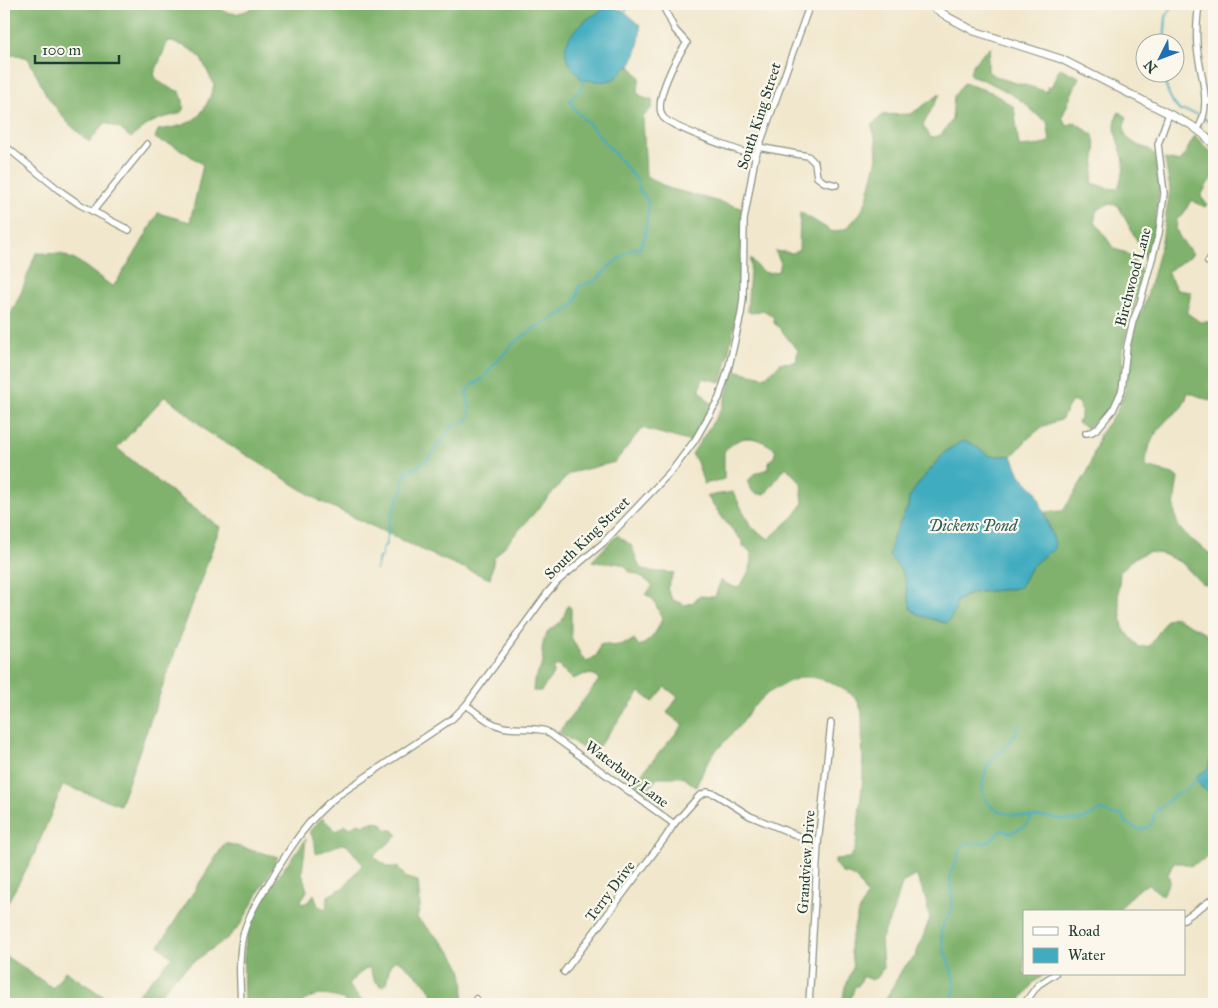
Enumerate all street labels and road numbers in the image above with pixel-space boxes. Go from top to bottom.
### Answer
street label: South King Street [733,60,785,172]
street label: Birchwood Lane [1111,226,1155,328]
street label: South King Street [541,492,634,583]
street label: Waterbury Lane [582,737,672,811]
street label: Grandview Drive [793,810,819,914]
street label: Terry Drive [581,857,639,925]

